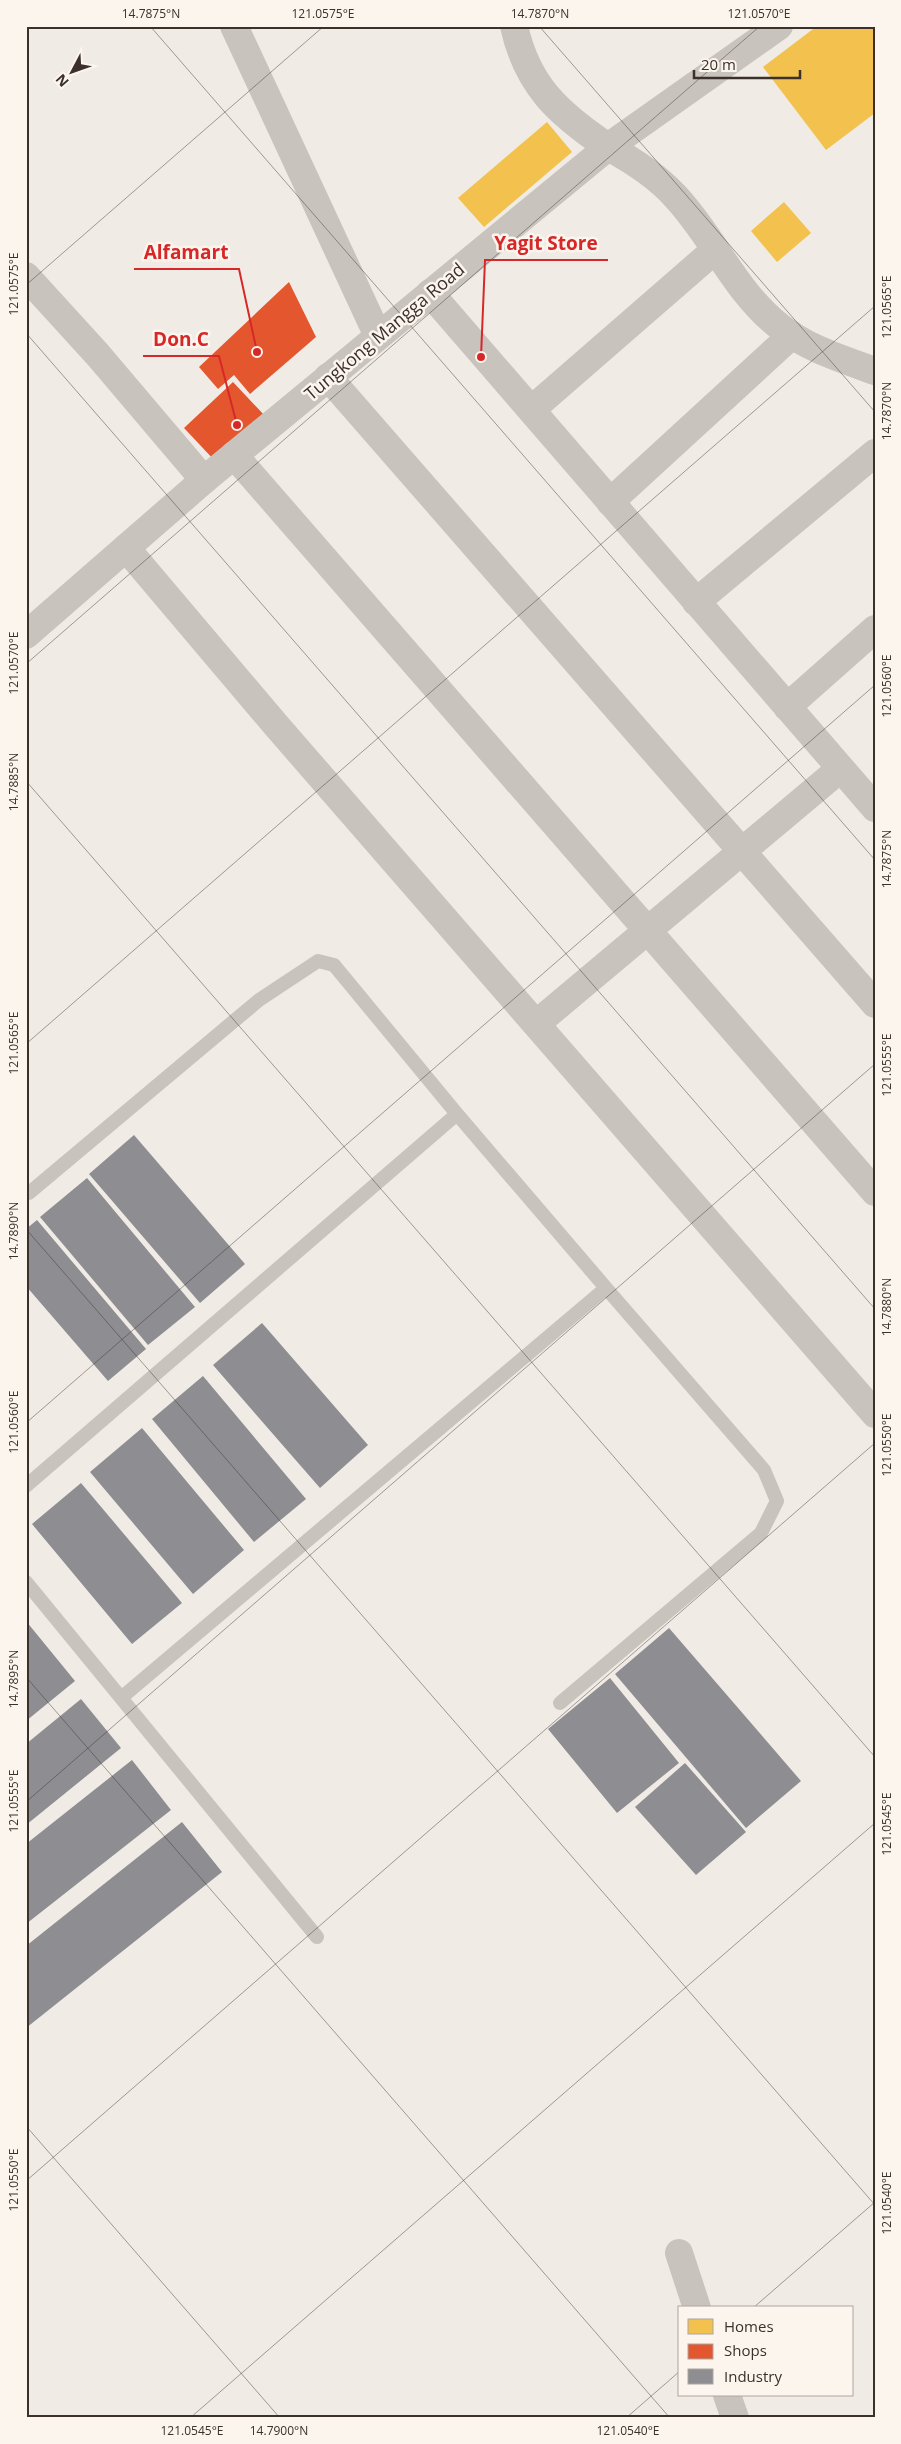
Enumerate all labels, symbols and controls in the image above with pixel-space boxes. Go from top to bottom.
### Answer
text: 14.7875°N [122,5,180,22]
text: 121.0575°E [292,5,355,22]
text: 14.7870°N [511,5,569,22]
text: 121.0570°E [728,5,791,22]
north arrow [48,48,98,98]
scale bar [694,48,800,80]
text: 20 m [701,54,736,74]
text: N [51,70,73,91]
callout: Yagit Store [485,226,608,260]
text: Yagit Store [494,230,598,256]
callout: Alfamart [134,235,239,269]
text: Alfamart [144,239,228,265]
text: 121.0575°E [5,253,22,316]
street label: Tungkong Mangga Road [299,257,469,405]
text: 121.0565°E [878,276,895,339]
callout: Don.C [143,322,219,356]
text: Don.C [153,326,209,352]
text: 14.7870°N [878,382,895,440]
text: 121.0570°E [5,632,22,695]
text: 121.0560°E [878,655,895,718]
text: 14.7885°N [5,753,22,811]
text: 14.7875°N [878,830,895,888]
text: 121.0565°E [5,1012,22,1075]
text: 121.0555°E [878,1034,895,1097]
text: 14.7890°N [5,1202,22,1260]
text: 14.7880°N [878,1278,895,1336]
text: 121.0560°E [5,1391,22,1454]
text: 121.0550°E [878,1414,895,1477]
text: 14.7895°N [5,1650,22,1708]
text: 121.0555°E [5,1770,22,1833]
text: 121.0545°E [878,1793,895,1856]
text: 121.0550°E [5,2149,22,2212]
text: 121.0540°E [878,2172,895,2235]
legend [678,2306,854,2396]
text: Homes [724,2316,774,2336]
text: Shops [724,2340,767,2360]
text: Industry [724,2366,782,2386]
text: 121.0545°E [161,2422,224,2439]
text: 14.7900°N [250,2422,308,2439]
text: 121.0540°E [597,2422,660,2439]

